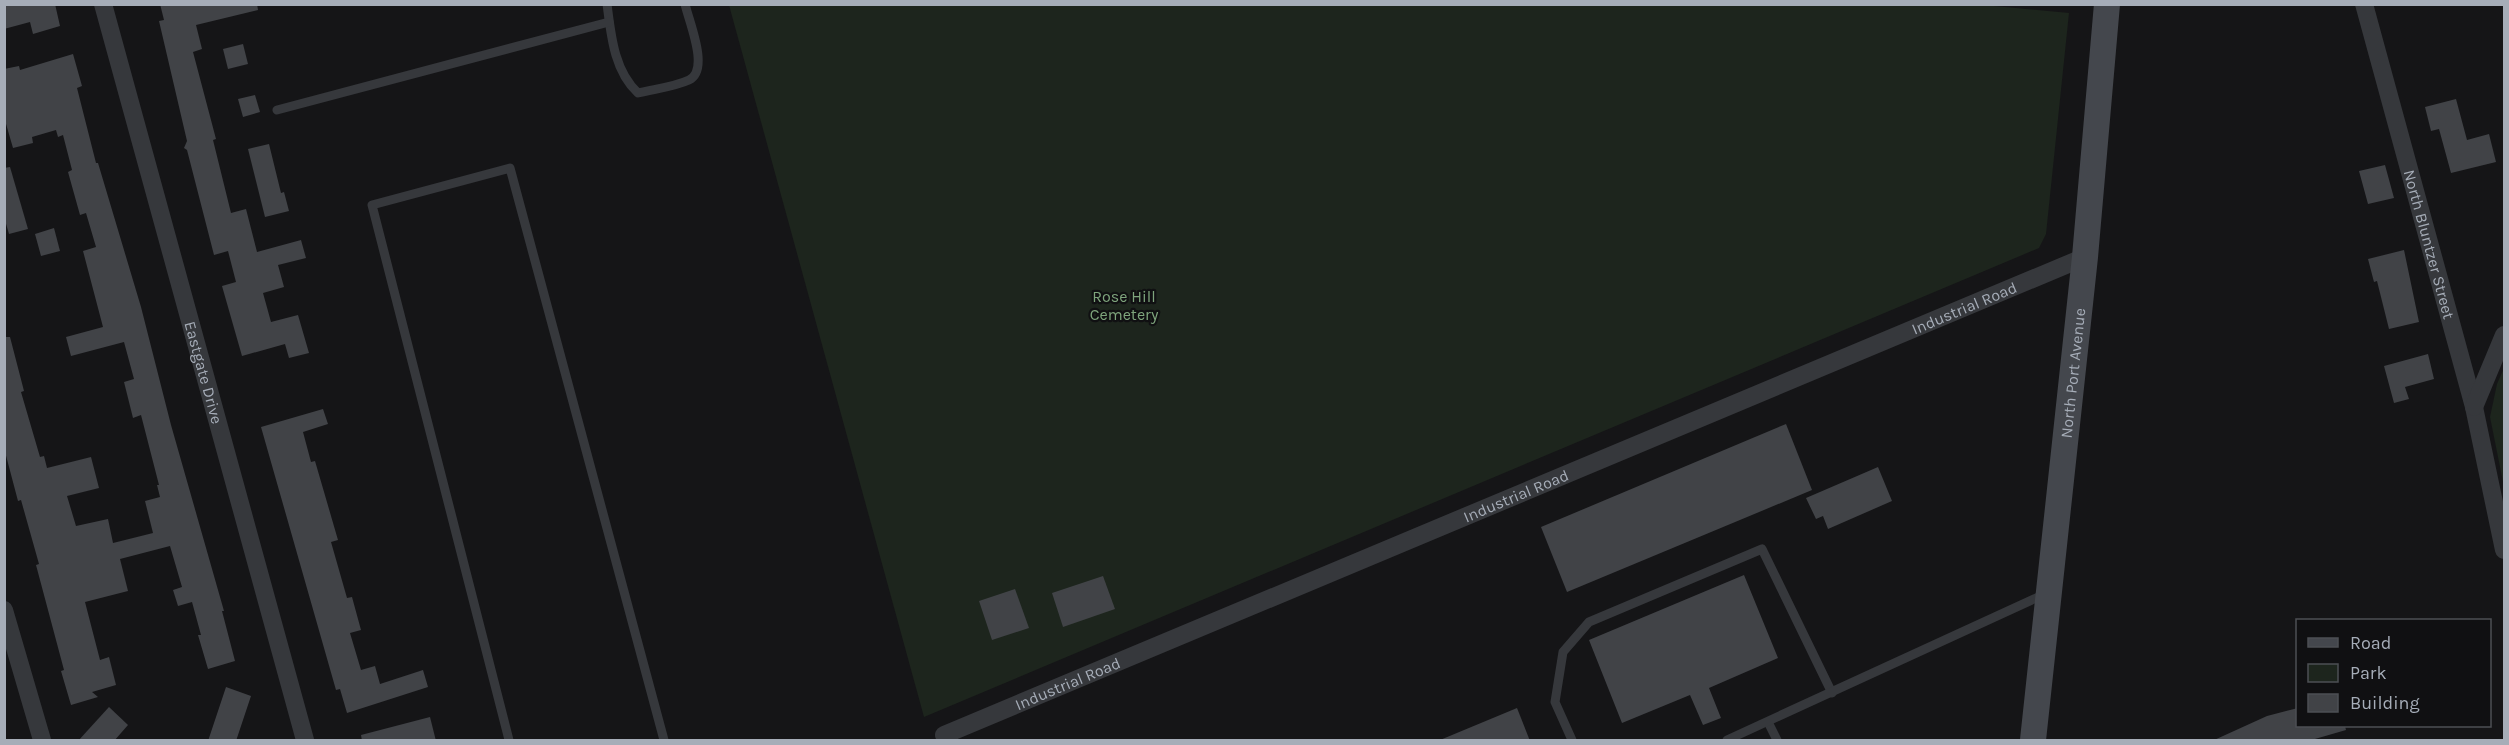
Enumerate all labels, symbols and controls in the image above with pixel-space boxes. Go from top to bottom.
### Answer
street label: North Bluntzer Street [2400,167,2459,321]
street label: Industrial Road [1909,278,2020,339]
park label: Rose Hill Cemetery [1090,287,1159,324]
street label: North Port Avenue [2057,307,2089,439]
street label: Eastgate Drive [180,319,227,426]
street label: Industrial Road [1461,465,1572,526]
legend [2296,619,2491,727]
text: Road [2350,632,2391,654]
street label: Industrial Road [1012,653,1123,714]
text: Park [2350,662,2387,684]
text: Building [2350,692,2420,714]

